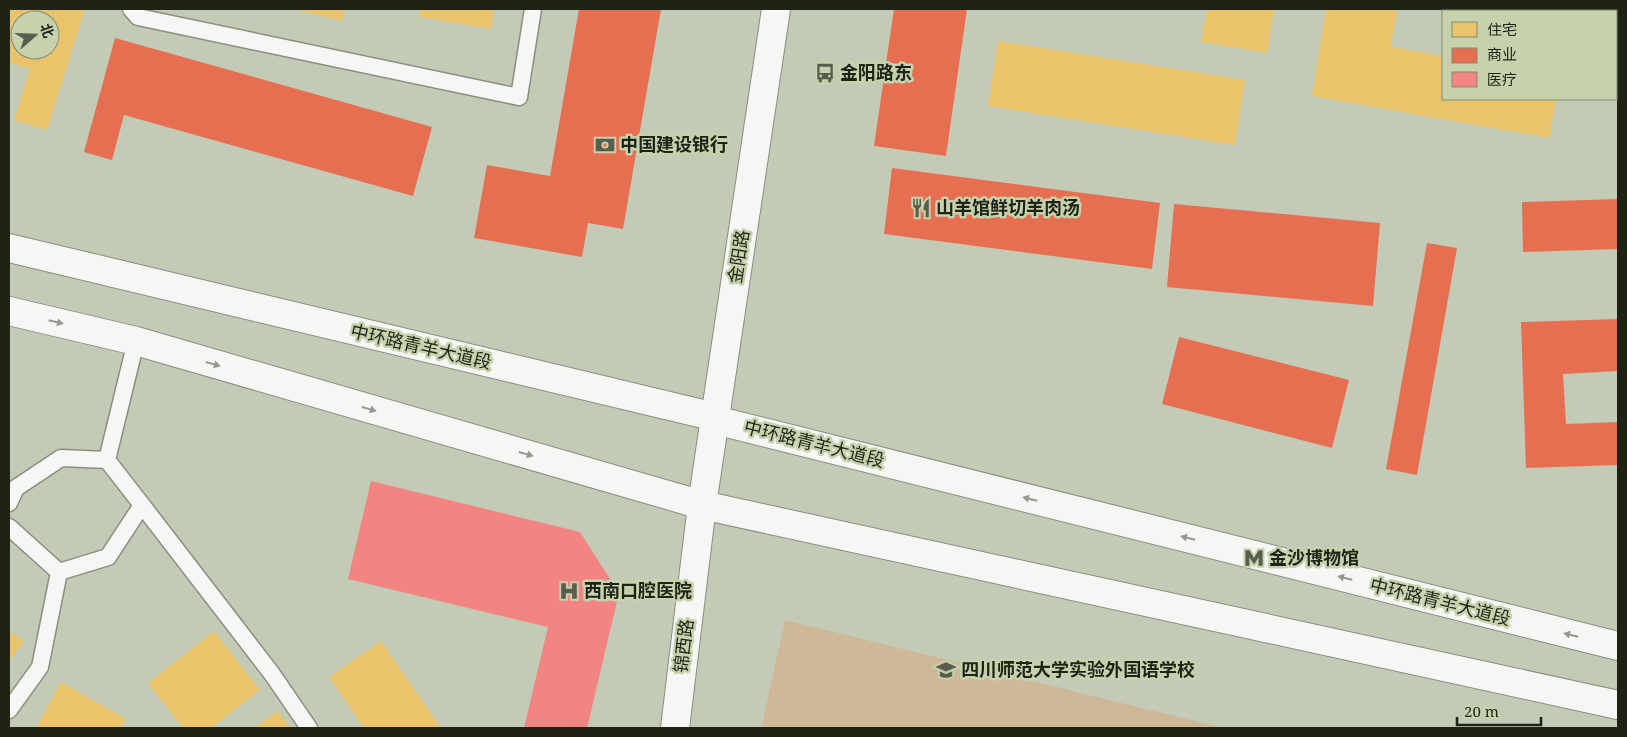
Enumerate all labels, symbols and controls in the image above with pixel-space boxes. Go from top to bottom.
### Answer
north arrow [10,10,60,60]
legend [1442,10,1617,100]
text: 住宅 [1487,19,1517,39]
text: 北 [36,21,59,40]
text: 商业 [1487,44,1517,64]
place label: 金阳路东 [840,60,912,84]
bus stop icon: 金阳路东 [814,62,836,84]
text: 医疗 [1487,69,1517,89]
place label: 中国建设银行 [620,132,728,156]
bank icon: 中国建设银行 [594,134,616,156]
place label: 山羊馆鲜切羊肉汤 [936,195,1080,219]
restaurant icon: 山羊馆鲜切羊肉汤 [910,197,932,219]
street label: 金阳路 [722,228,754,285]
one-way arrow [49,318,64,326]
street label: 中环路青羊大道段 [348,318,494,374]
one-way arrow [206,360,221,368]
one-way arrow [362,405,377,413]
street label: 中环路青羊大道段 [741,414,887,472]
one-way arrow [518,450,533,458]
one-way arrow [1023,495,1038,503]
one-way arrow [1180,534,1195,542]
place label: 金沙博物馆 [1269,545,1359,569]
metro station icon: 金沙博物馆 [1243,547,1265,569]
street label: 中环路青羊大道段 [1367,572,1513,630]
one-way arrow [1338,574,1353,582]
place label: 西南口腔医院 [584,578,692,602]
hospital icon: 西南口腔医院 [558,580,580,602]
street label: 锦西路 [668,618,698,674]
one-way arrow [1563,630,1578,638]
place label: 四川师范大学实验外国语学校 [961,657,1195,681]
school or university icon: 四川师范大学实验外国语学校 [935,659,957,681]
scale bar [1457,694,1541,726]
text: 20 m [1464,701,1499,721]

